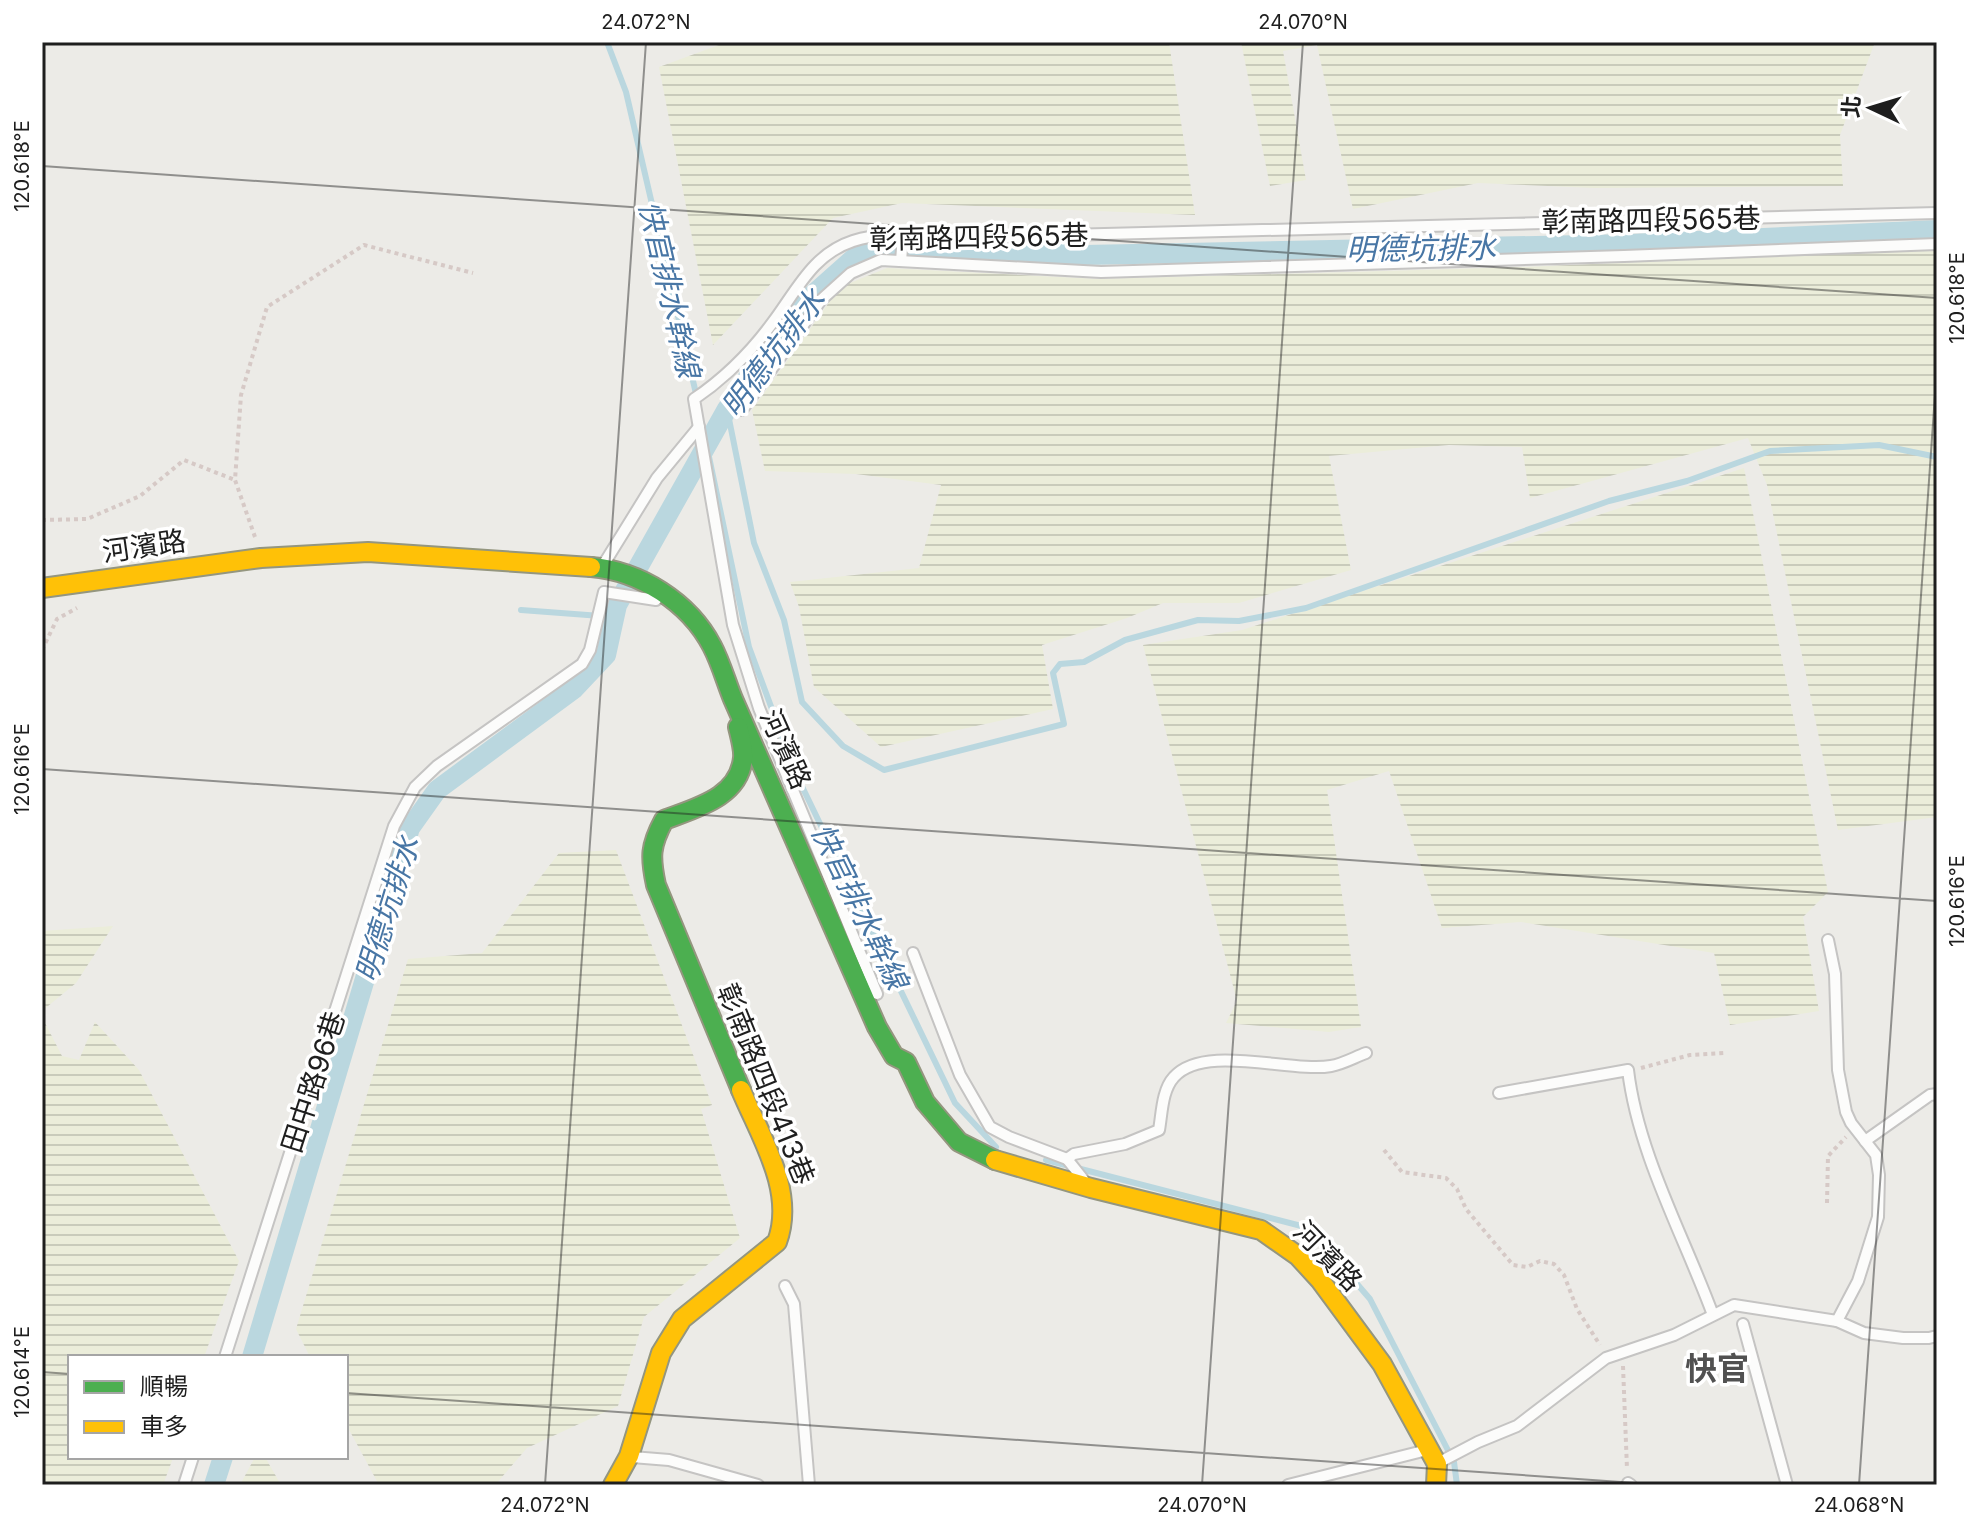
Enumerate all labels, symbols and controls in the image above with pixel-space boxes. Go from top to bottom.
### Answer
text: 24.072°N [601,10,691,34]
text: 24.070°N [1258,10,1348,34]
north arrow [1831,68,1911,148]
text: 北 [1837,95,1865,118]
text: 120.618°E [10,120,34,212]
water label: 快官排水幹線 [632,197,708,384]
street label: 彰南路四段565巷 [1541,201,1761,239]
street label: 彰南路四段565巷 [869,218,1089,256]
water label: 明德坑排水 [1346,229,1498,267]
text: 120.618°E [1945,252,1969,344]
water label: 明德坑排水 [713,281,834,424]
street label: 河濱路 [100,523,188,569]
street label: 河濱路 [753,704,819,794]
text: 120.616°E [10,723,34,815]
water label: 快官排水幹線 [804,817,917,997]
water label: 明德坑排水 [348,830,427,986]
text: 120.616°E [1945,855,1969,947]
street label: 彰南路四段413巷 [710,978,822,1190]
street label: 田中路96巷 [274,1007,352,1157]
street label: 河濱路 [1287,1214,1369,1298]
text: 120.614°E [10,1326,34,1418]
district label: 快官 [1685,1349,1749,1388]
legend [68,1355,348,1459]
text: 順暢 [140,1372,188,1401]
text: 車多 [140,1412,188,1441]
text: 24.072°N [500,1493,590,1517]
text: 24.070°N [1157,1493,1247,1517]
text: 24.068°N [1814,1493,1904,1517]

